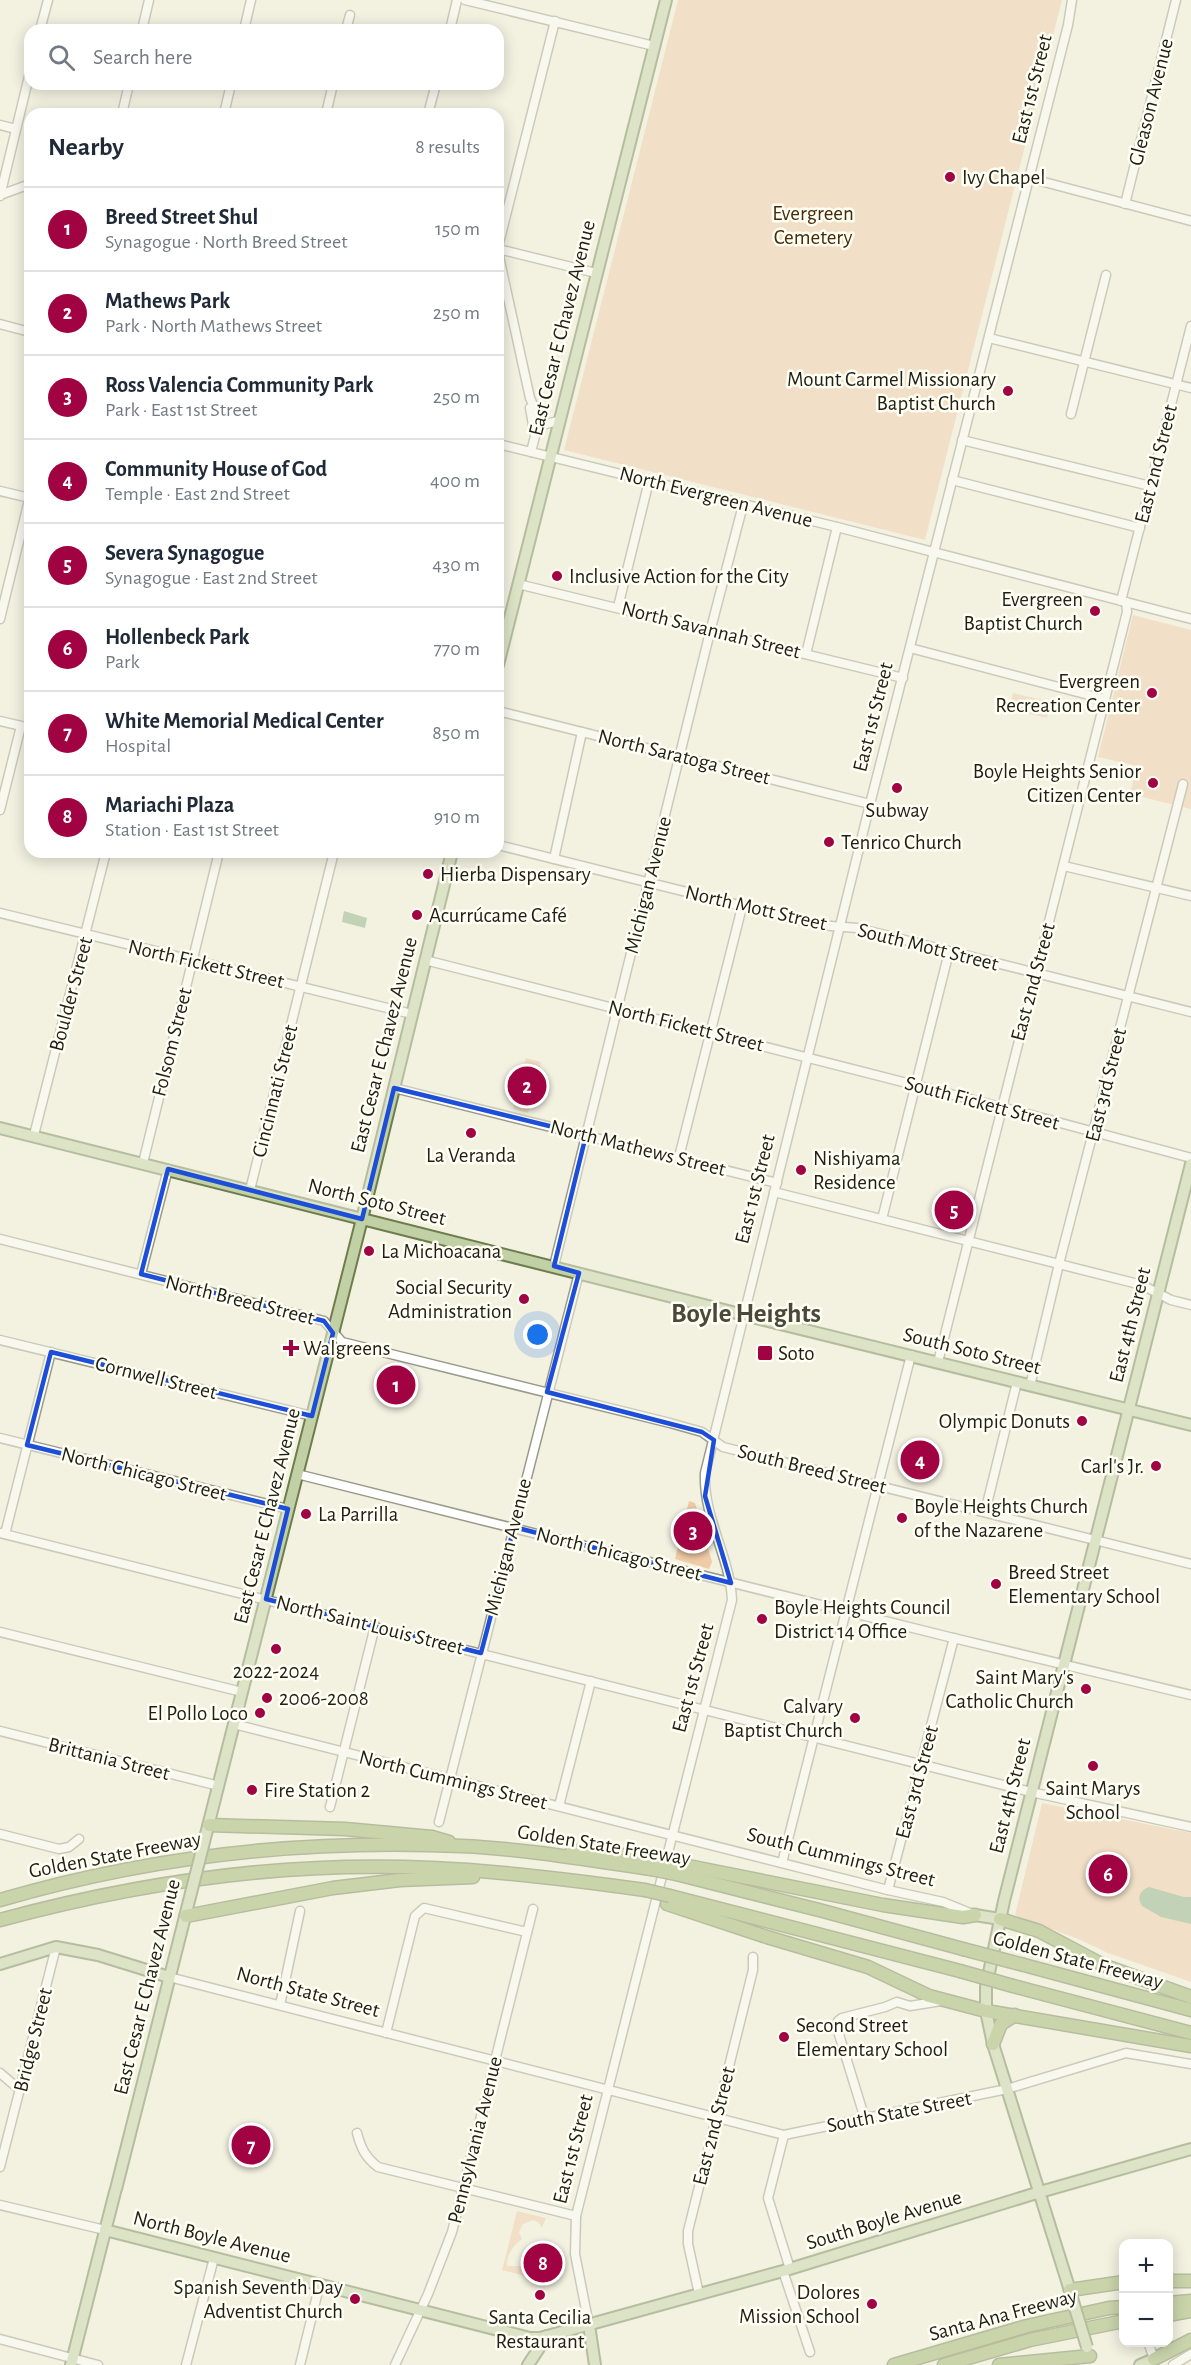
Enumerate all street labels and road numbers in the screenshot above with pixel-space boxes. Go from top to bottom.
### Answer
street label: East 1st Street [1008,32,1056,146]
street label: Gleason Avenue [1125,36,1177,168]
street label: East Cesar E Chavez Avenue [525,218,599,438]
street label: East 2nd Street [1131,402,1181,525]
street label: North Evergreen Avenue [617,463,815,531]
street label: North Savannah Street [619,598,803,662]
street label: East 1st Street [849,660,897,774]
street label: North Saratoga Street [596,725,772,789]
street label: Michigan Avenue [621,814,675,956]
street label: North Mott Street [683,881,829,935]
street label: South Mott Street [855,919,1001,975]
street label: East 2nd Street [1007,920,1059,1043]
street label: Boulder Street [46,934,96,1053]
street label: East Cesar E Chavez Avenue [347,935,421,1155]
street label: North Fickett Street [126,936,286,992]
street label: Folsom Street [148,985,196,1099]
street label: North Fickett Street [606,997,766,1056]
street label: Cincinnati Street [248,1022,302,1159]
street label: East 3rd Street [1082,1026,1130,1144]
street label: South Fickett Street [902,1072,1062,1134]
street label: North Mathews Street [548,1116,728,1180]
street label: East 1st Street [731,1132,779,1246]
street label: North Soto Street [306,1175,448,1229]
street label: East 4th Street [1106,1265,1155,1385]
street label: North Breed Street [163,1271,317,1329]
street label: South Soto Street [901,1324,1043,1378]
street label: Cornwell Street [93,1353,219,1403]
street label: East Cesar E Chavez Avenue [230,1406,304,1626]
street label: South Breed Street [735,1440,889,1498]
street label: North Chicago Street [59,1443,229,1505]
street label: Michigan Avenue [481,1476,535,1618]
street label: North Chicago Street [534,1523,704,1585]
street label: North Saint Louis Street [274,1592,466,1659]
street label: East 1st Street [668,1621,718,1735]
street label: East 3rd Street [892,1723,942,1841]
street label: Brittania Street [46,1734,172,1784]
street label: East 4th Street [986,1736,1035,1856]
street label: North Cummings Street [357,1746,550,1814]
street label: Golden State Freeway [516,1821,692,1869]
street label: South Cummings Street [745,1823,937,1891]
street label: Golden State Freeway [27,1828,203,1882]
street label: East Cesar E Chavez Avenue [110,1877,184,2097]
street label: Golden State Freeway [991,1927,1165,1993]
street label: North State Street [234,1963,382,2021]
street label: Bridge Street [10,1985,56,2094]
street label: Pennsylvania Avenue [444,2054,506,2226]
street label: East 2nd Street [689,2064,739,2187]
street label: South State Street [825,2088,973,2136]
street label: East 1st Street [549,2092,597,2206]
street label: South Boyle Avenue [804,2186,964,2254]
street label: North Boyle Avenue [131,2207,293,2267]
street label: Santa Ana Freeway [927,2285,1079,2345]

